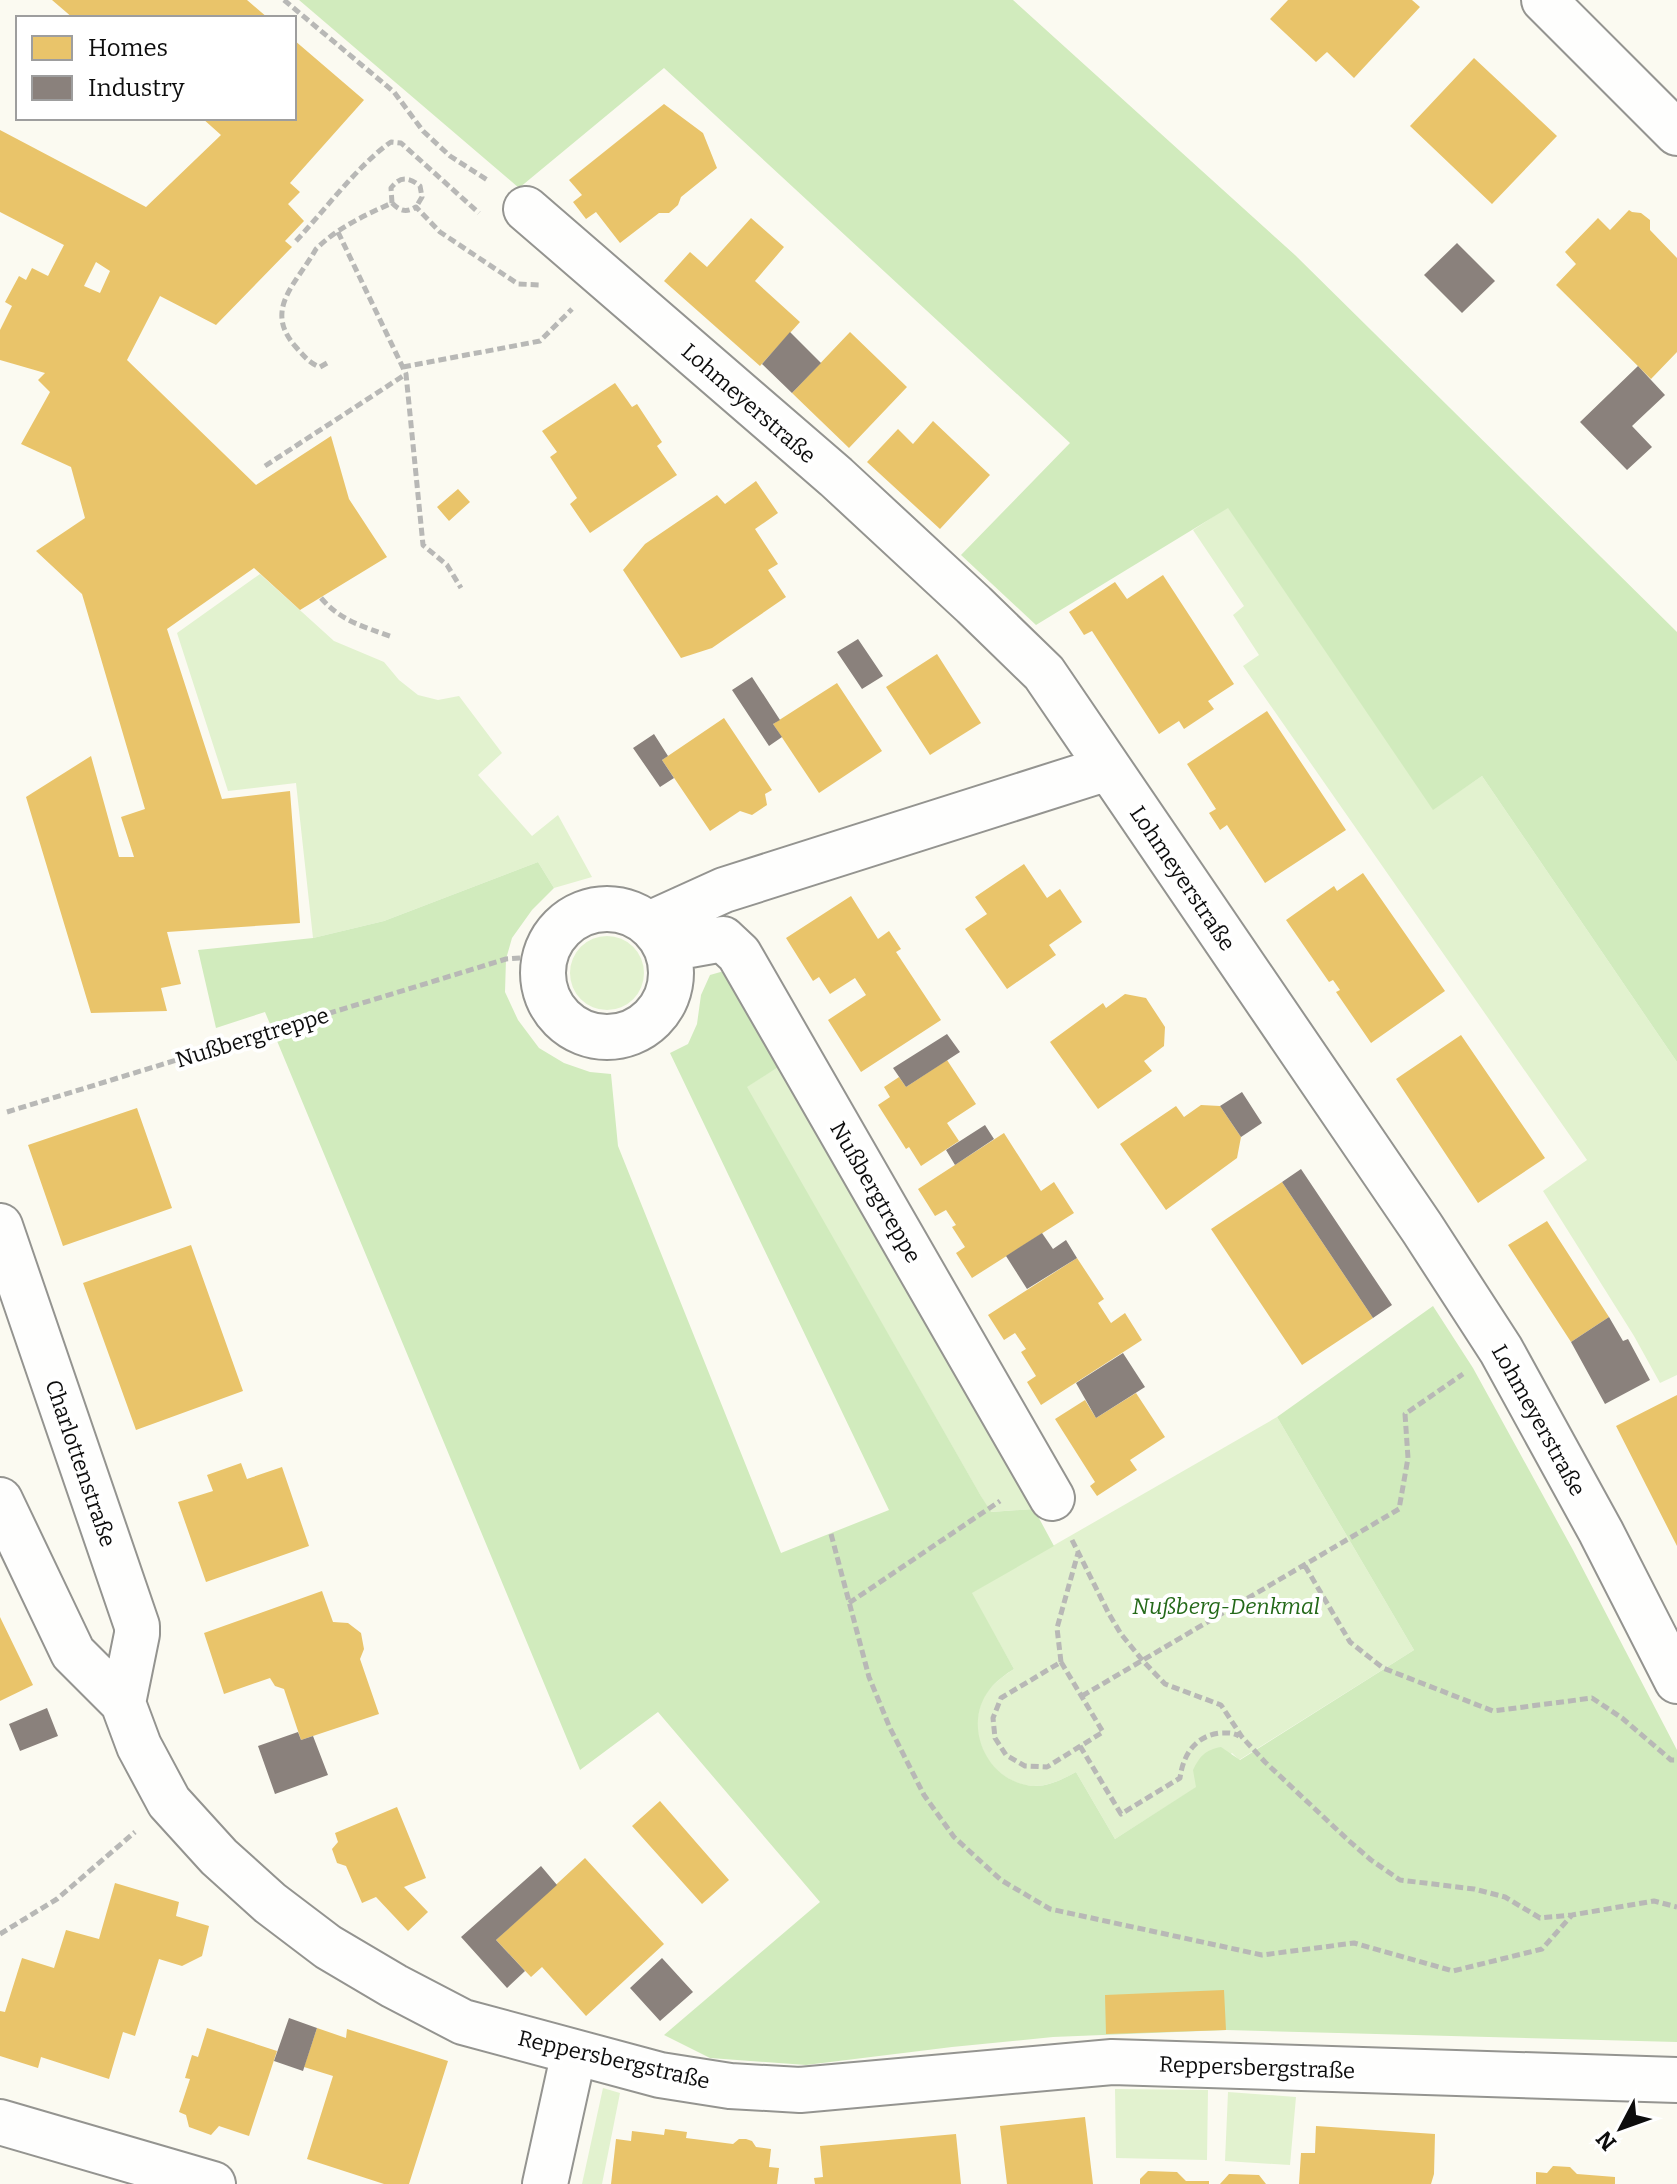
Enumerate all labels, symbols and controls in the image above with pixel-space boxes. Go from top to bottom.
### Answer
legend [16,16,296,120]
text: Homes [88,34,168,62]
text: Industry [88,74,185,102]
street label: Lohmeyerstraße [676,338,821,469]
street label: Lohmeyerstraße [1124,801,1241,956]
street label: Nußbergtreppe [172,1001,332,1074]
street label: Nußbergtreppe [824,1117,927,1268]
street label: Lohmeyerstraße [1486,1340,1591,1501]
street label: Charlottenstraße [39,1376,122,1550]
park label: Nußberg-Denkmal [1132,1593,1320,1620]
street label: Reppersbergstraße [515,2024,712,2095]
street label: Reppersbergstraße [1159,2051,1355,2084]
north arrow [1581,2088,1661,2168]
text: N [1591,2126,1622,2156]

